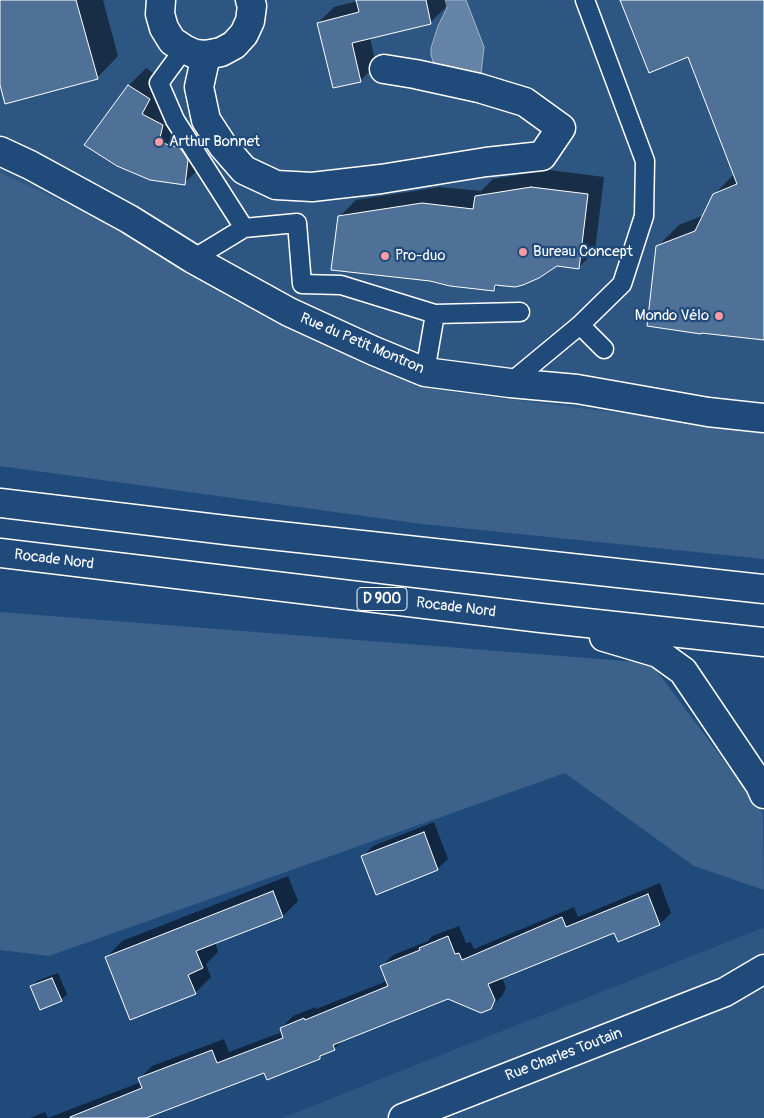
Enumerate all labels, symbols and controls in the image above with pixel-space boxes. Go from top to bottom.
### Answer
place label: Arthur Bonnet [169,133,260,151]
marker: Arthur Bonnet [153,136,165,148]
place label: Bureau Concept [533,243,633,261]
marker: Bureau Concept [517,246,529,258]
place label: Pro-duo [395,247,445,265]
marker: Pro-duo [379,250,391,262]
place label: Mondo Vélo [635,307,709,325]
street label: Rue du Petit Montron [297,310,427,378]
marker: Mondo Vélo [713,310,725,322]
street label: Rocade Nord [13,546,95,574]
road number: D 900 [357,588,407,610]
street label: Rocade Nord [415,594,497,622]
street label: Rue Charles Toutain [503,1024,625,1086]

